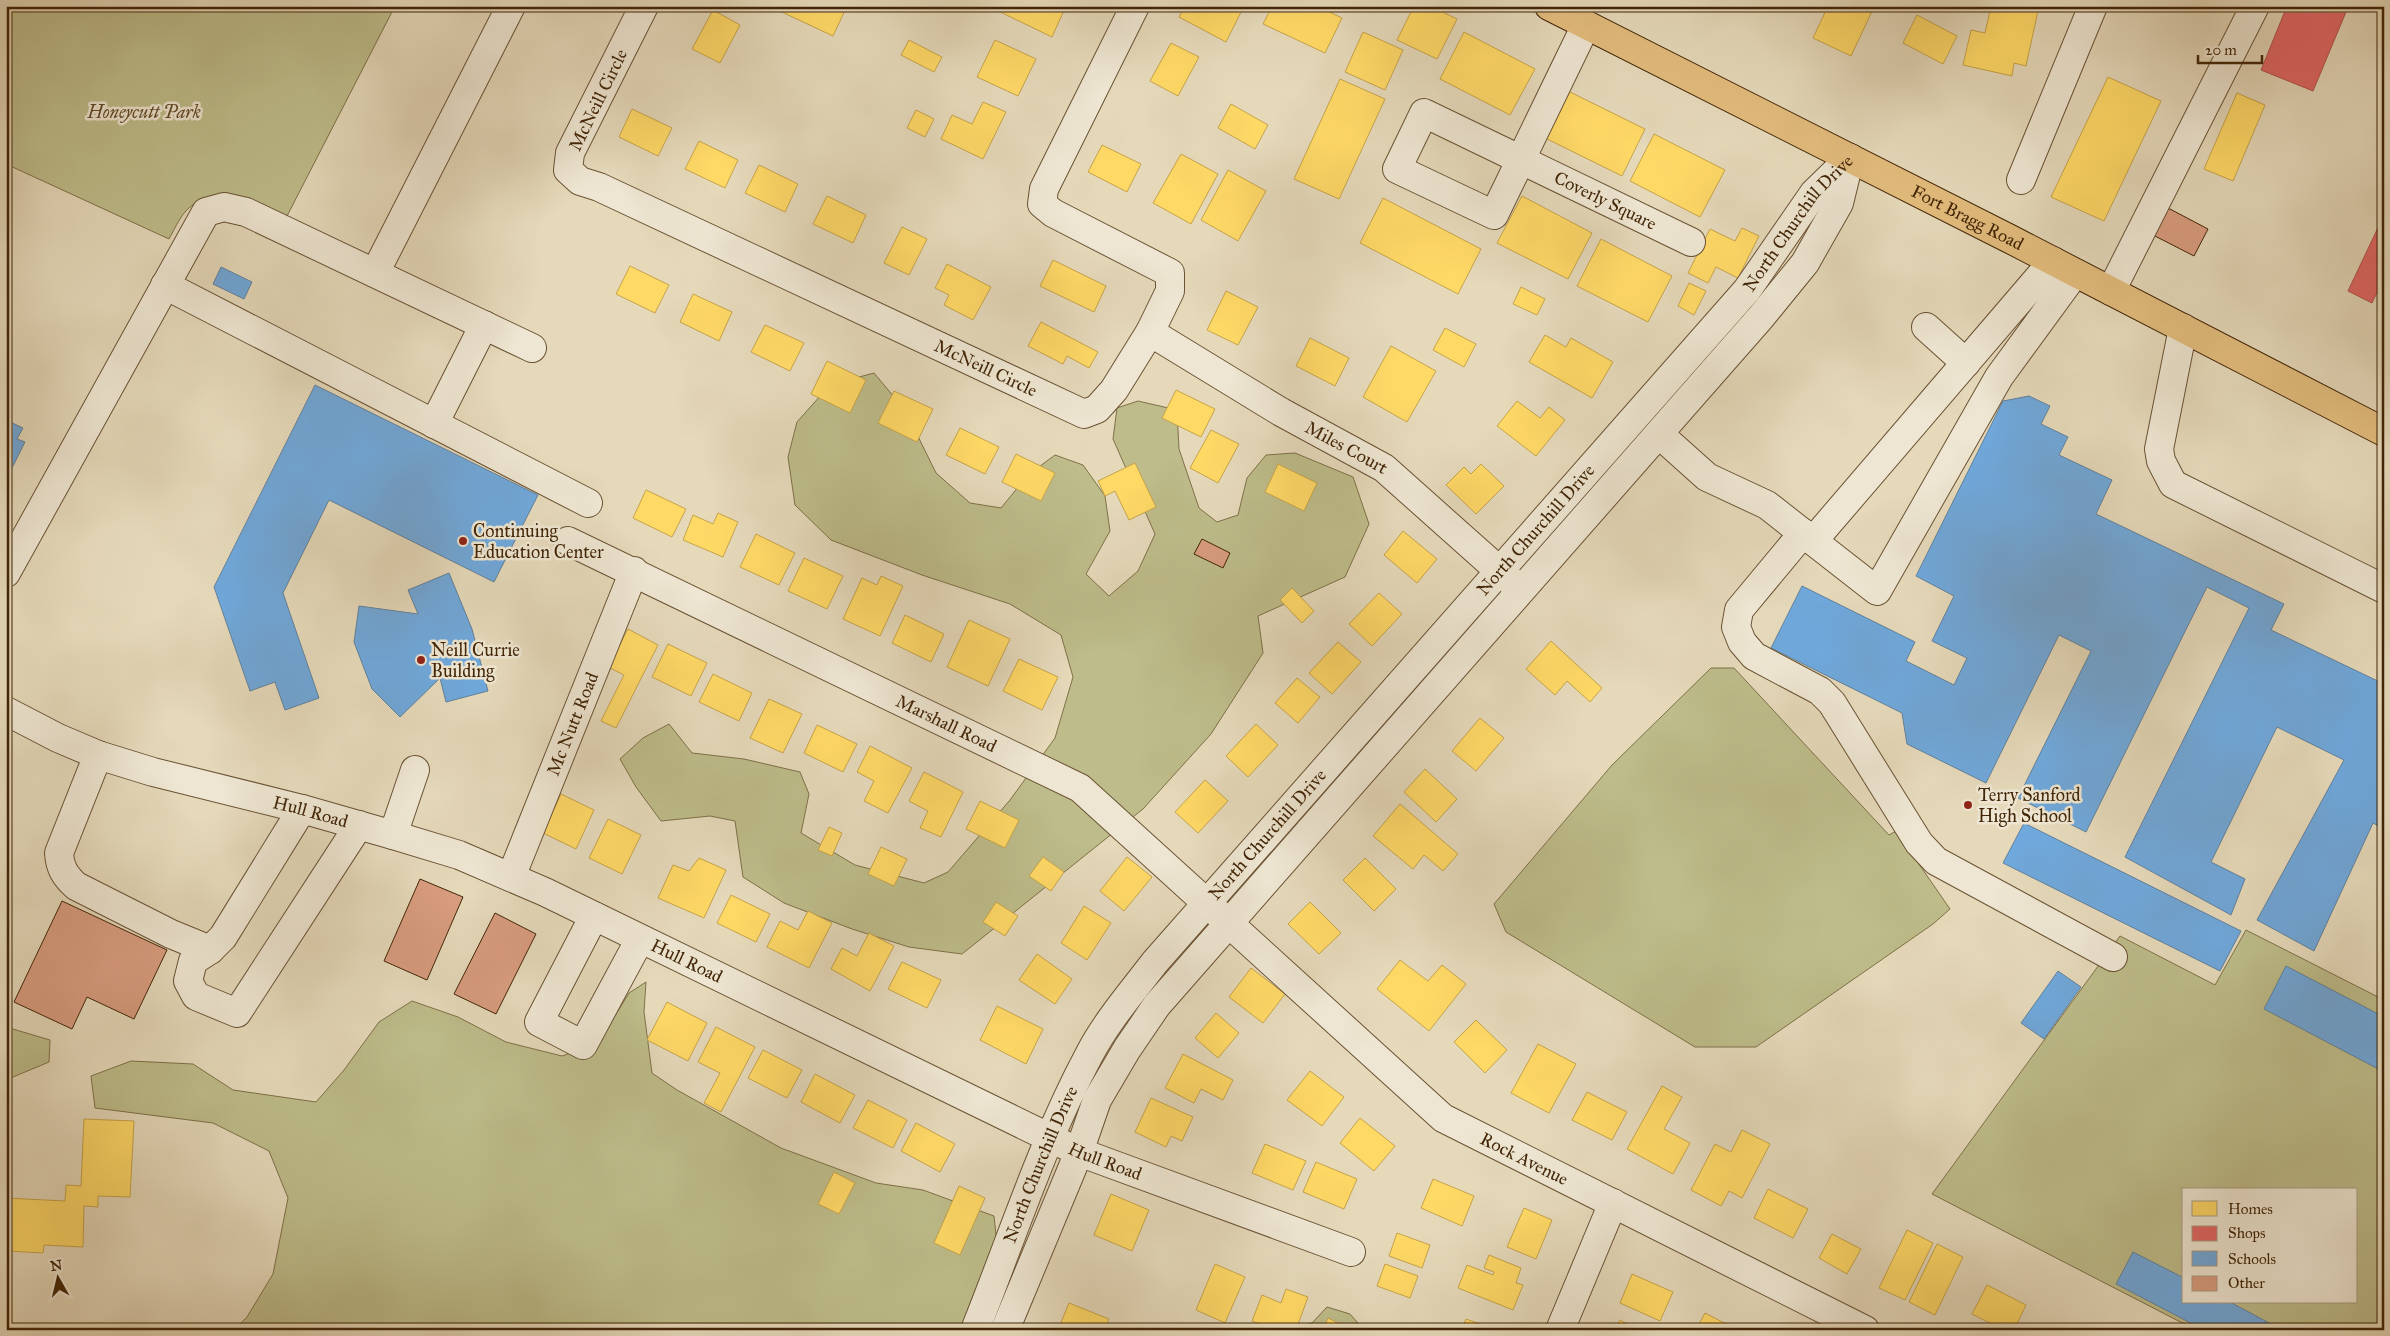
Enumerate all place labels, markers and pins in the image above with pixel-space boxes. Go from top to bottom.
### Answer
place label: Continuing Education Center [473,520,604,563]
marker: Continuing Education Center [457,535,469,547]
place label: Neill Currie Building [431,639,520,683]
marker: Neill Currie Building [415,654,427,666]
place label: Terry Sanford High School [1978,784,2081,828]
marker: Terry Sanford High School [1962,799,1974,811]

